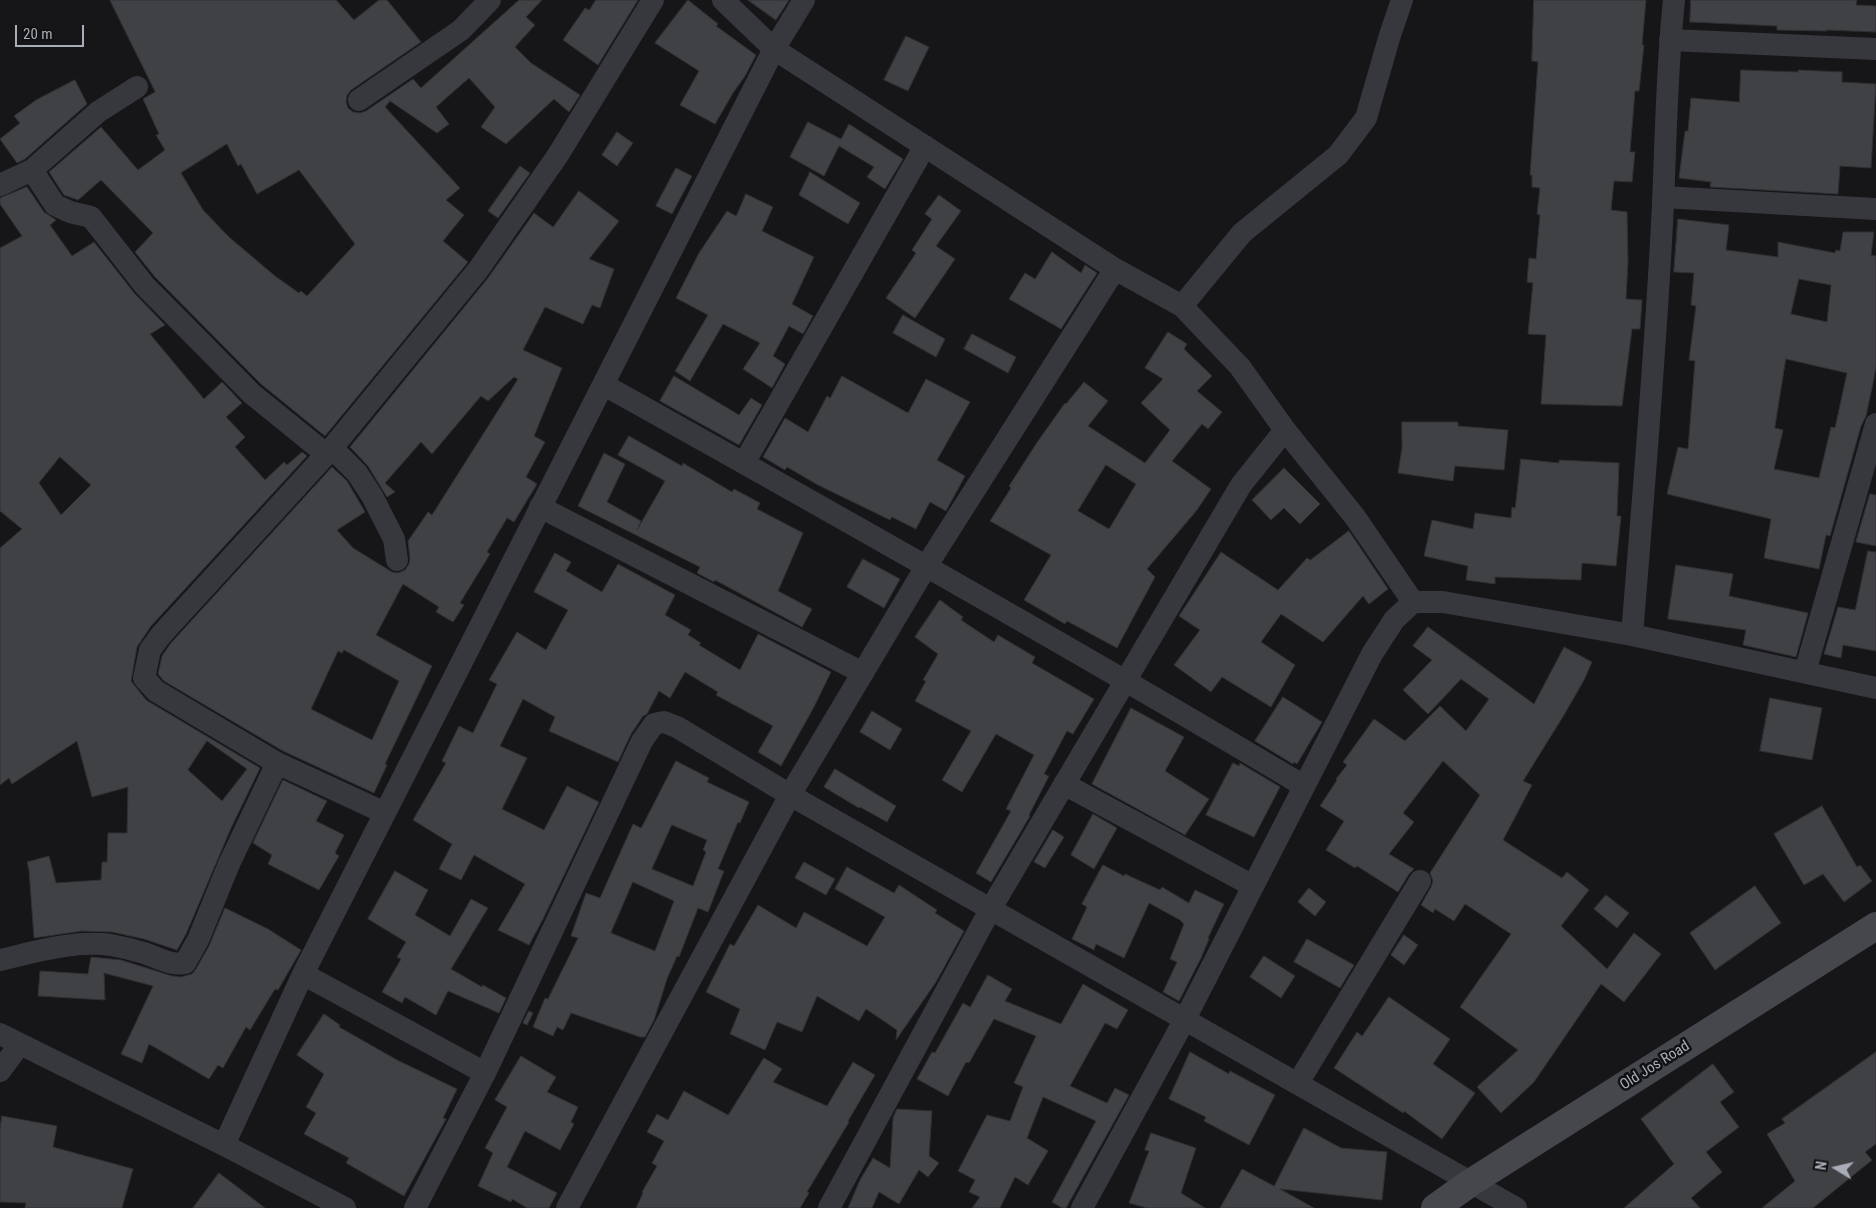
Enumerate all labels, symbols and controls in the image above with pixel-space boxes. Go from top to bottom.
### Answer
scale bar [18,15,86,47]
text: 20 m [23,25,53,43]
street label: Old Jos Road [1617,1038,1693,1094]
north arrow [1811,1143,1861,1193]
text: N [1813,1160,1830,1171]

